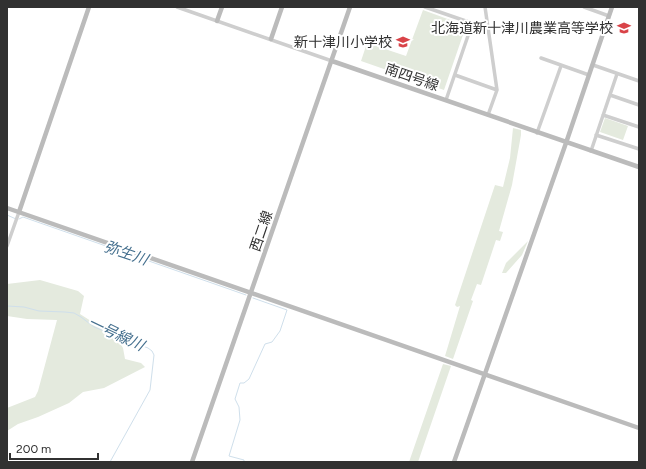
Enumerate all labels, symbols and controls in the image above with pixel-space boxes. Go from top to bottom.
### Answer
place label: 北海道新十津川農業高等学校 [431,20,613,37]
school or university icon: 北海道新十津川農業高等学校 [616,20,632,36]
place label: 新十津川小学校 [294,34,392,51]
school or university icon: 新十津川小学校 [395,34,411,50]
street label: 南四号線 [383,60,441,95]
street label: 西二線 [247,209,276,254]
water label: 弥生川 [102,237,152,269]
water label: 一号線川 [85,313,149,356]
scale bar [10,435,98,461]
text: 200 m [16,442,51,456]

